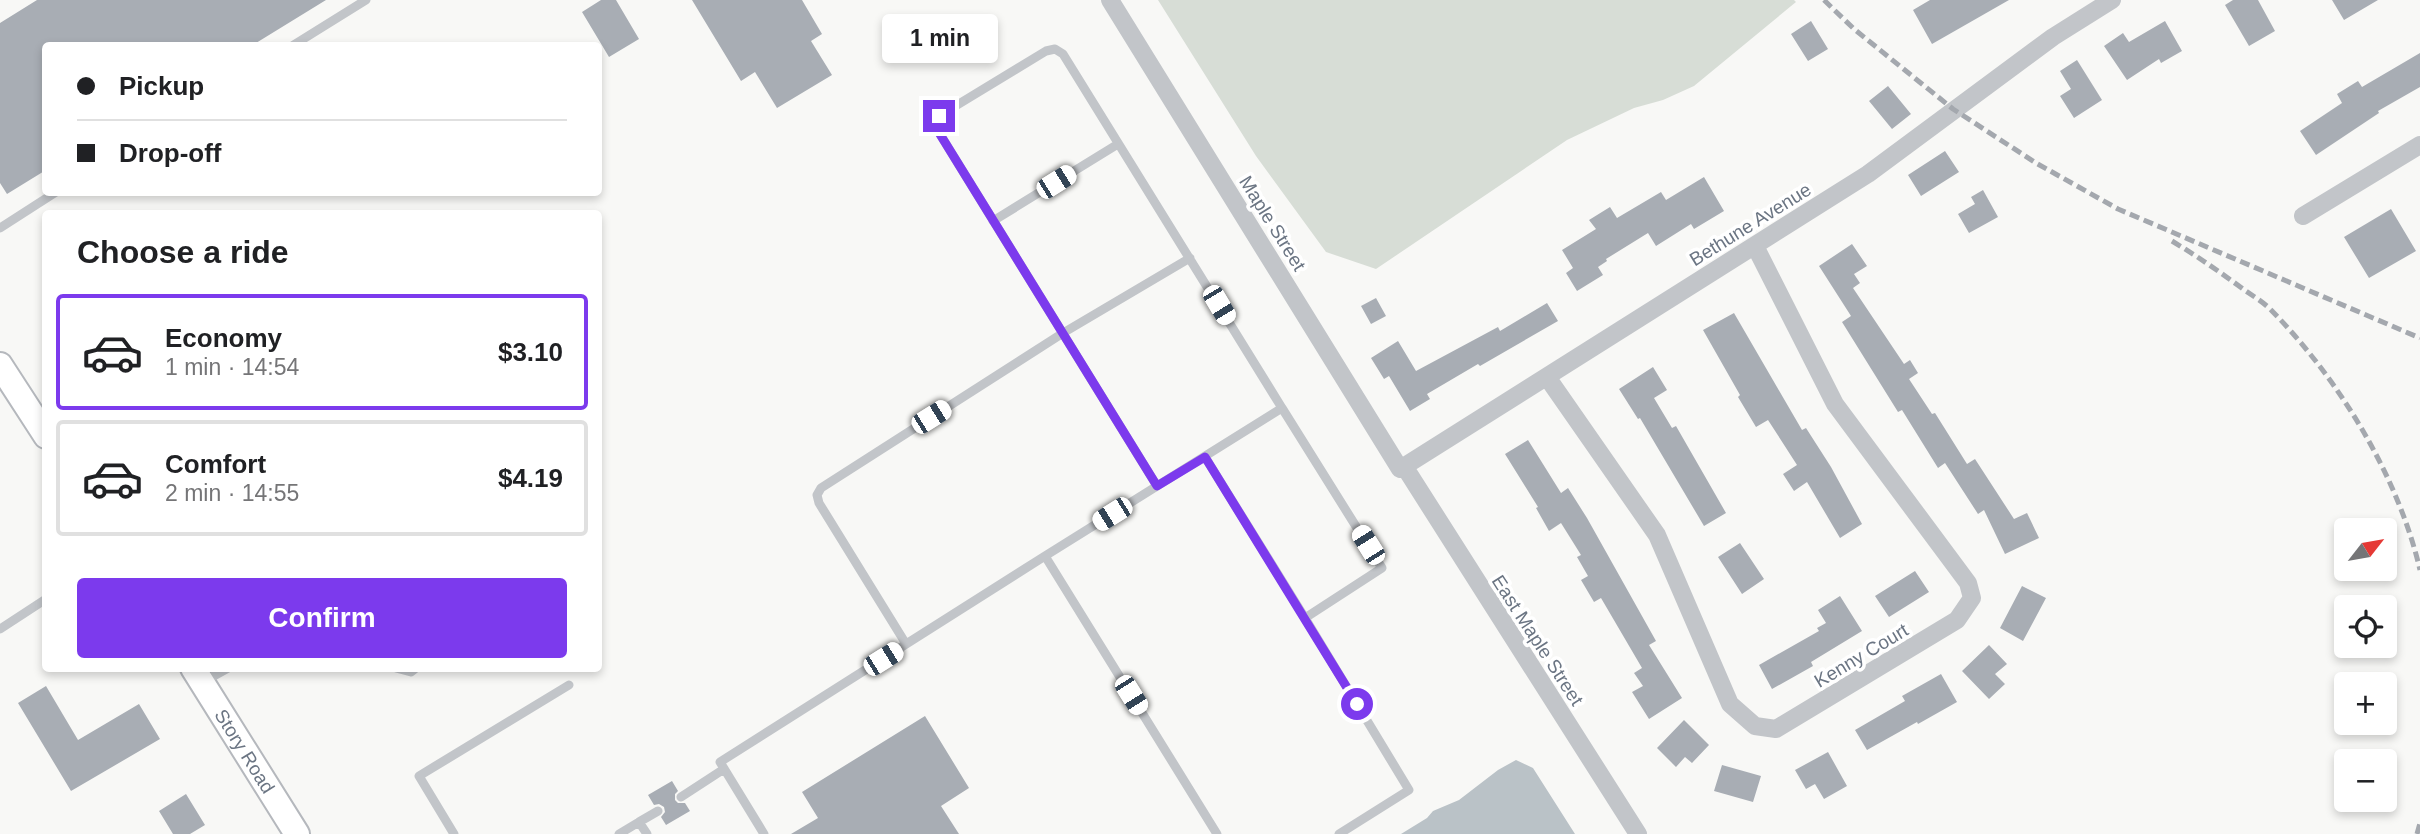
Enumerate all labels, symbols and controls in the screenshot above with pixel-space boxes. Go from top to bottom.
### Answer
callout: 1 min [881,15,997,64]
text: 1 min [910,25,970,51]
text: Pickup [119,71,204,101]
route end [923,100,955,132]
text: Drop-off [119,138,222,168]
car [1033,162,1080,202]
street label: Maple Street [1235,172,1310,275]
street label: Bethune Avenue [1686,179,1815,270]
text: Choose a ride [77,234,289,270]
car [1200,282,1239,328]
icon: car [81,321,144,384]
text: Economy [165,323,282,353]
text: $3.10 [498,337,563,367]
text: 1 min · 14:54 [165,354,299,380]
car [908,397,955,437]
icon: car [81,447,144,510]
text: Comfort [165,449,266,479]
text: $4.19 [498,463,563,493]
text: 2 min · 14:55 [165,480,299,506]
car [1089,494,1136,534]
north arrow [2334,518,2398,581]
map controls [2334,518,2397,812]
car [1348,522,1389,568]
street label: East Maple Street [1488,571,1588,710]
button: Confirm [77,578,567,658]
button: locate [2334,595,2397,658]
street label: Kenny Court [1811,619,1913,692]
car [860,639,907,679]
car [1111,672,1152,718]
button: + [2334,672,2397,735]
route start [1341,688,1373,720]
street label: Story Road [210,705,279,797]
button: − [2334,749,2397,812]

